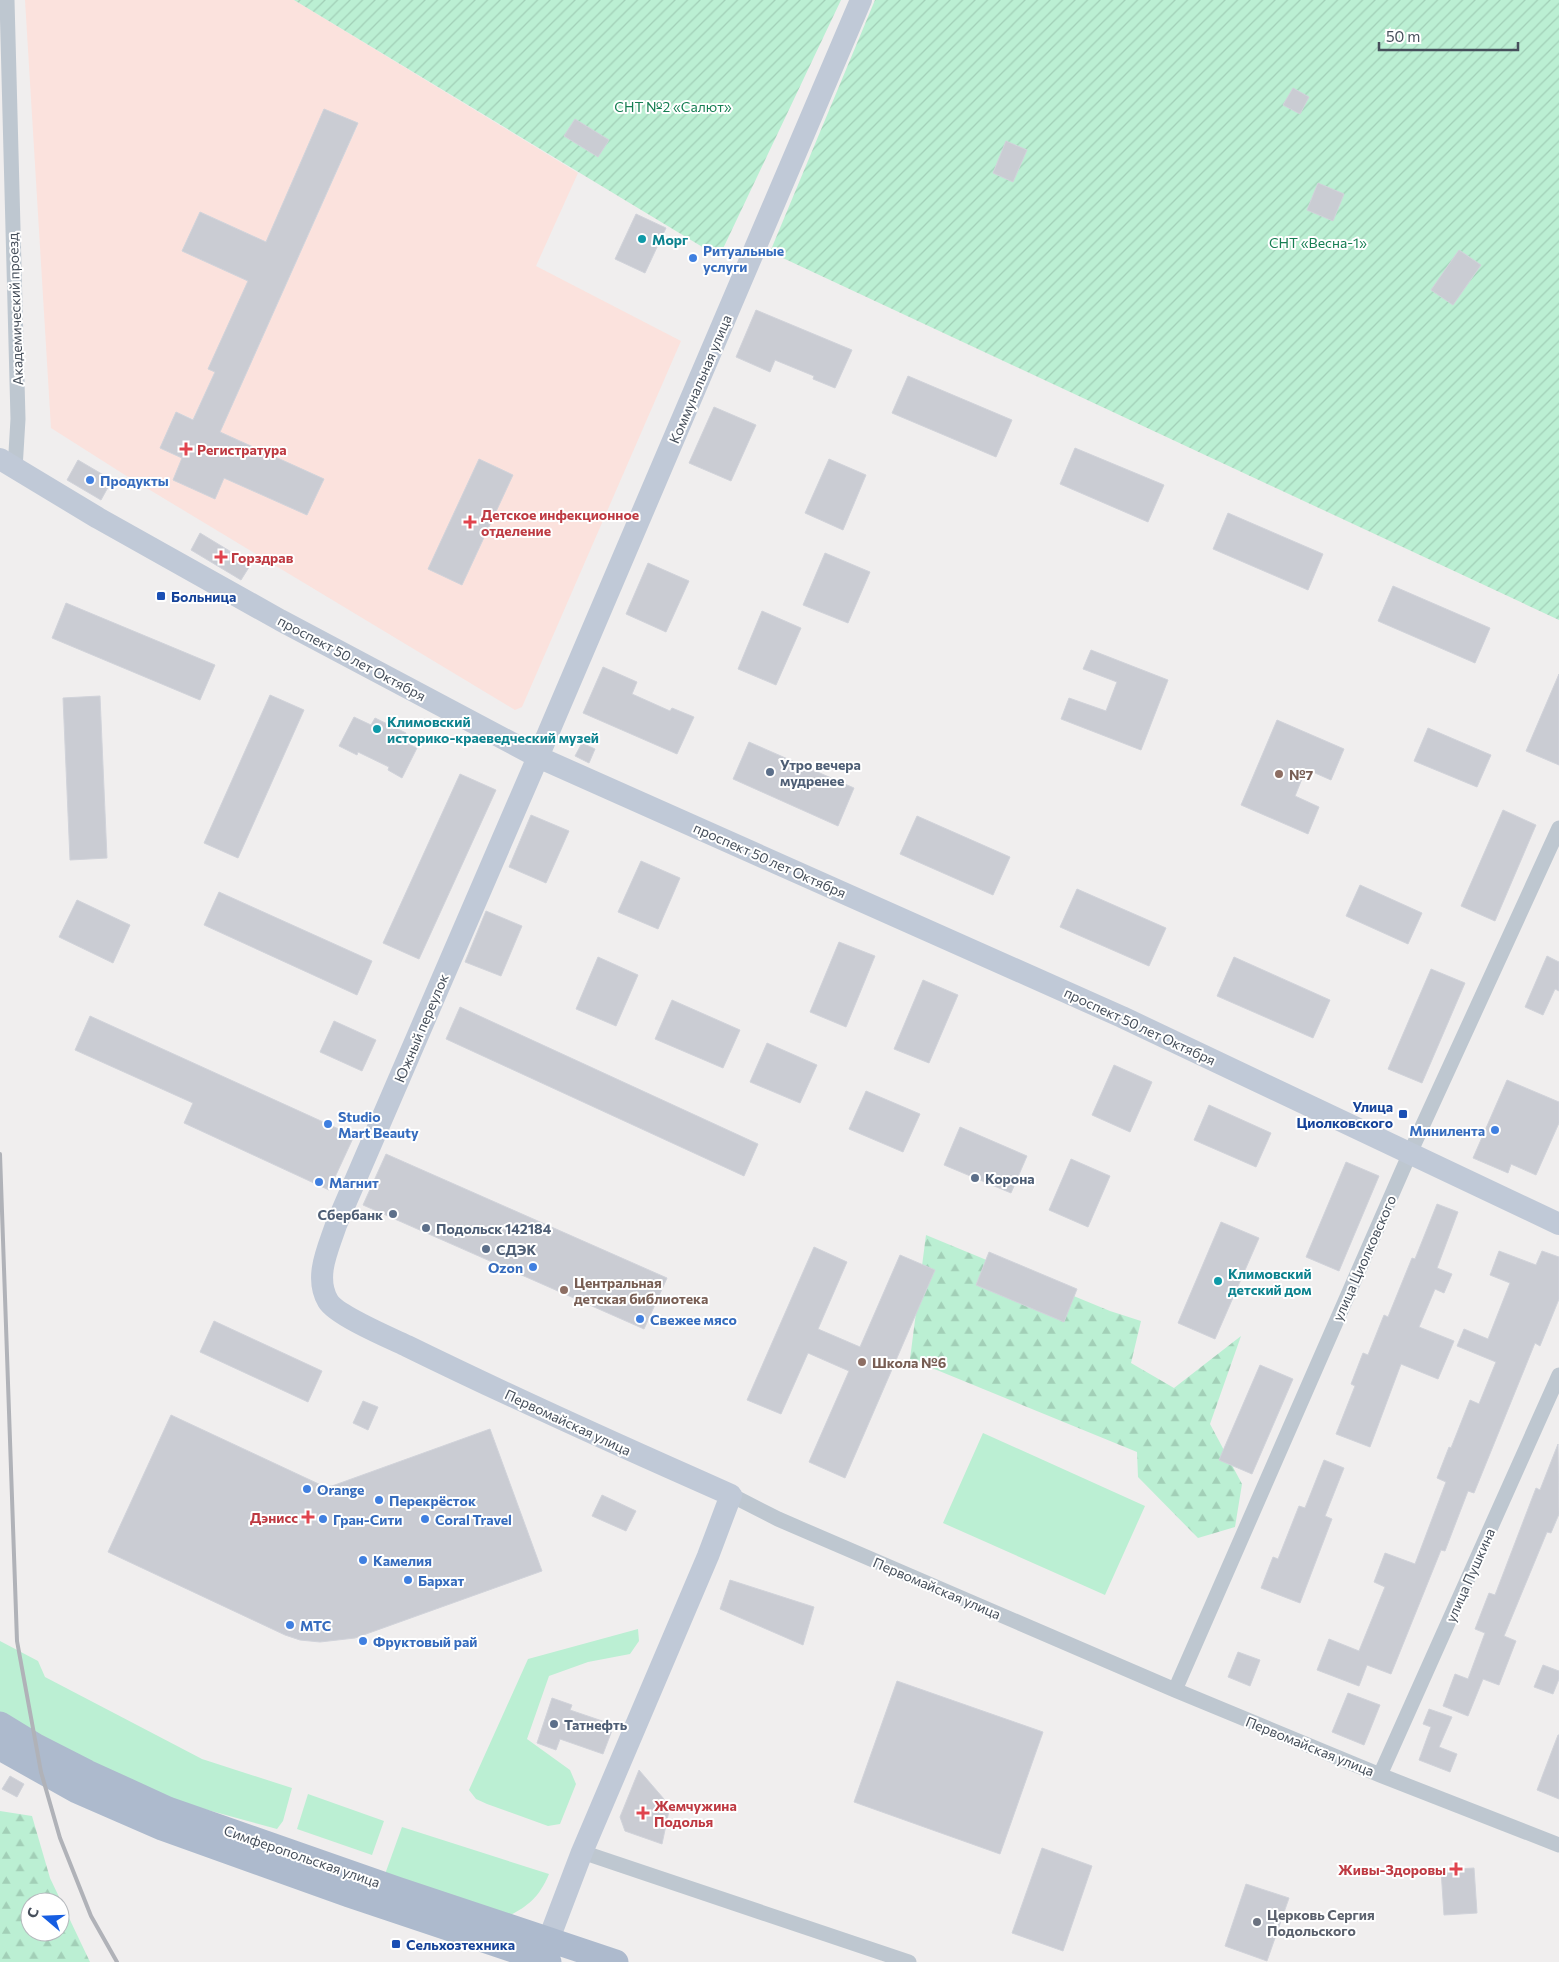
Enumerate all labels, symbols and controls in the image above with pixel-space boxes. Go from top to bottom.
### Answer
scale bar [1379,20,1518,52]
text: 50 m [1386,27,1420,45]
park label: СНТ №2 «Салют» [614,98,732,115]
place label: Морг [652,231,688,248]
street label: Академический проезд [4,232,26,386]
marker: Морг [636,233,648,245]
park label: СНТ «Весна-1» [1269,234,1367,251]
place label: Ритуальные услуги [703,242,784,275]
marker: Ритуальные услуги [687,252,699,264]
street label: Коммунальная улица [665,312,735,446]
place label: Регистратура [197,441,287,458]
marker: Регистратура [179,442,193,456]
place label: Продукты [100,472,169,489]
marker: Продукты [84,474,96,486]
place label: Детское инфекционное отделение [481,506,639,539]
marker: Детское инфекционное отделение [463,515,477,529]
place label: Горздрав [231,549,294,566]
marker: Горздрав [215,551,227,563]
place label: Больница [171,588,236,605]
marker: Больница [155,590,167,602]
street label: проспект 50 лет Октября [275,612,429,704]
place label: Климовский историко-краеведческий музей [387,713,599,746]
marker: Климовский историко-краеведческий музей [371,723,383,735]
place label: Утро вечера мудренее [780,756,861,789]
marker: Утро вечера мудренее [764,766,776,778]
place label: №7 [1289,766,1314,783]
marker: №7 [1273,768,1285,780]
street label: проспект 50 лет Октября [691,819,849,901]
street label: Южный переулок [390,971,452,1085]
street label: проспект 50 лет Октября [1062,983,1218,1069]
place label: Улица Циолковского [1296,1098,1393,1131]
place label: Studio Mart Beauty [338,1108,419,1141]
marker: Улица Циолковского [1397,1108,1409,1120]
marker: Studio Mart Beauty [322,1118,334,1130]
place label: Минилента [1409,1122,1485,1139]
marker: Минилента [1489,1124,1501,1136]
place label: Корона [985,1170,1035,1187]
marker: Корона [969,1172,981,1184]
place label: Магнит [329,1174,379,1191]
marker: Магнит [313,1176,325,1188]
street label: улица Циолковского [1329,1192,1399,1324]
place label: Сбербанк [318,1206,383,1223]
marker: Сбербанк [387,1208,399,1220]
place label: Подольск 142184 [436,1220,552,1237]
marker: Подольск 142184 [420,1222,432,1234]
place label: СДЭК [496,1241,536,1258]
marker: СДЭК [480,1243,492,1255]
place label: Ozon [488,1259,523,1276]
marker: Ozon [527,1261,539,1273]
place label: Климовский детский дом [1228,1265,1312,1298]
place label: Центральная детская библиотека [574,1274,708,1307]
marker: Климовский детский дом [1212,1275,1224,1287]
marker: Центральная детская библиотека [558,1284,570,1296]
place label: Свежее мясо [650,1311,737,1328]
marker: Свежее мясо [634,1313,646,1325]
place label: Школа №6 [872,1354,947,1371]
marker: Школа №6 [856,1356,868,1368]
street label: Первомайская улица [502,1385,634,1459]
place label: Orange [317,1481,364,1498]
marker: Orange [301,1483,313,1495]
place label: Перекрёсток [389,1492,476,1509]
marker: Перекрёсток [373,1494,385,1506]
place label: Дэнисс [250,1509,298,1526]
marker: Дэнисс [302,1511,314,1523]
place label: Гран-Сити [333,1511,402,1528]
place label: Coral Travel [435,1511,512,1528]
marker: Гран-Сити [317,1513,329,1525]
marker: Coral Travel [419,1513,431,1525]
street label: улица Пушкина [1442,1525,1498,1625]
place label: Камелия [373,1552,432,1569]
street label: Первомайская улица [871,1553,1003,1623]
marker: Камелия [357,1554,369,1566]
place label: Бархат [418,1572,465,1589]
marker: Бархат [402,1574,414,1586]
place label: МТС [300,1617,331,1634]
marker: МТС [284,1619,296,1631]
place label: Фруктовый рай [373,1633,477,1650]
marker: Фруктовый рай [357,1635,369,1647]
street label: Первомайская улица [1243,1712,1377,1780]
place label: Татнефть [564,1716,628,1733]
marker: Татнефть [548,1718,560,1730]
place label: Жемчужина Подолья [654,1797,737,1830]
marker: Жемчужина Подолья [636,1806,650,1820]
street label: Симферопольская улица [222,1821,382,1891]
place label: Живы-Здоровы [1338,1861,1446,1878]
marker: Живы-Здоровы [1450,1863,1462,1875]
north arrow [20,1892,70,1942]
text: С [23,1905,42,1920]
place label: Церковь Сергия Подольского [1267,1906,1375,1939]
marker: Церковь Сергия Подольского [1251,1916,1263,1928]
place label: Сельхозтехника [406,1936,515,1953]
marker: Сельхозтехника [390,1938,402,1950]

